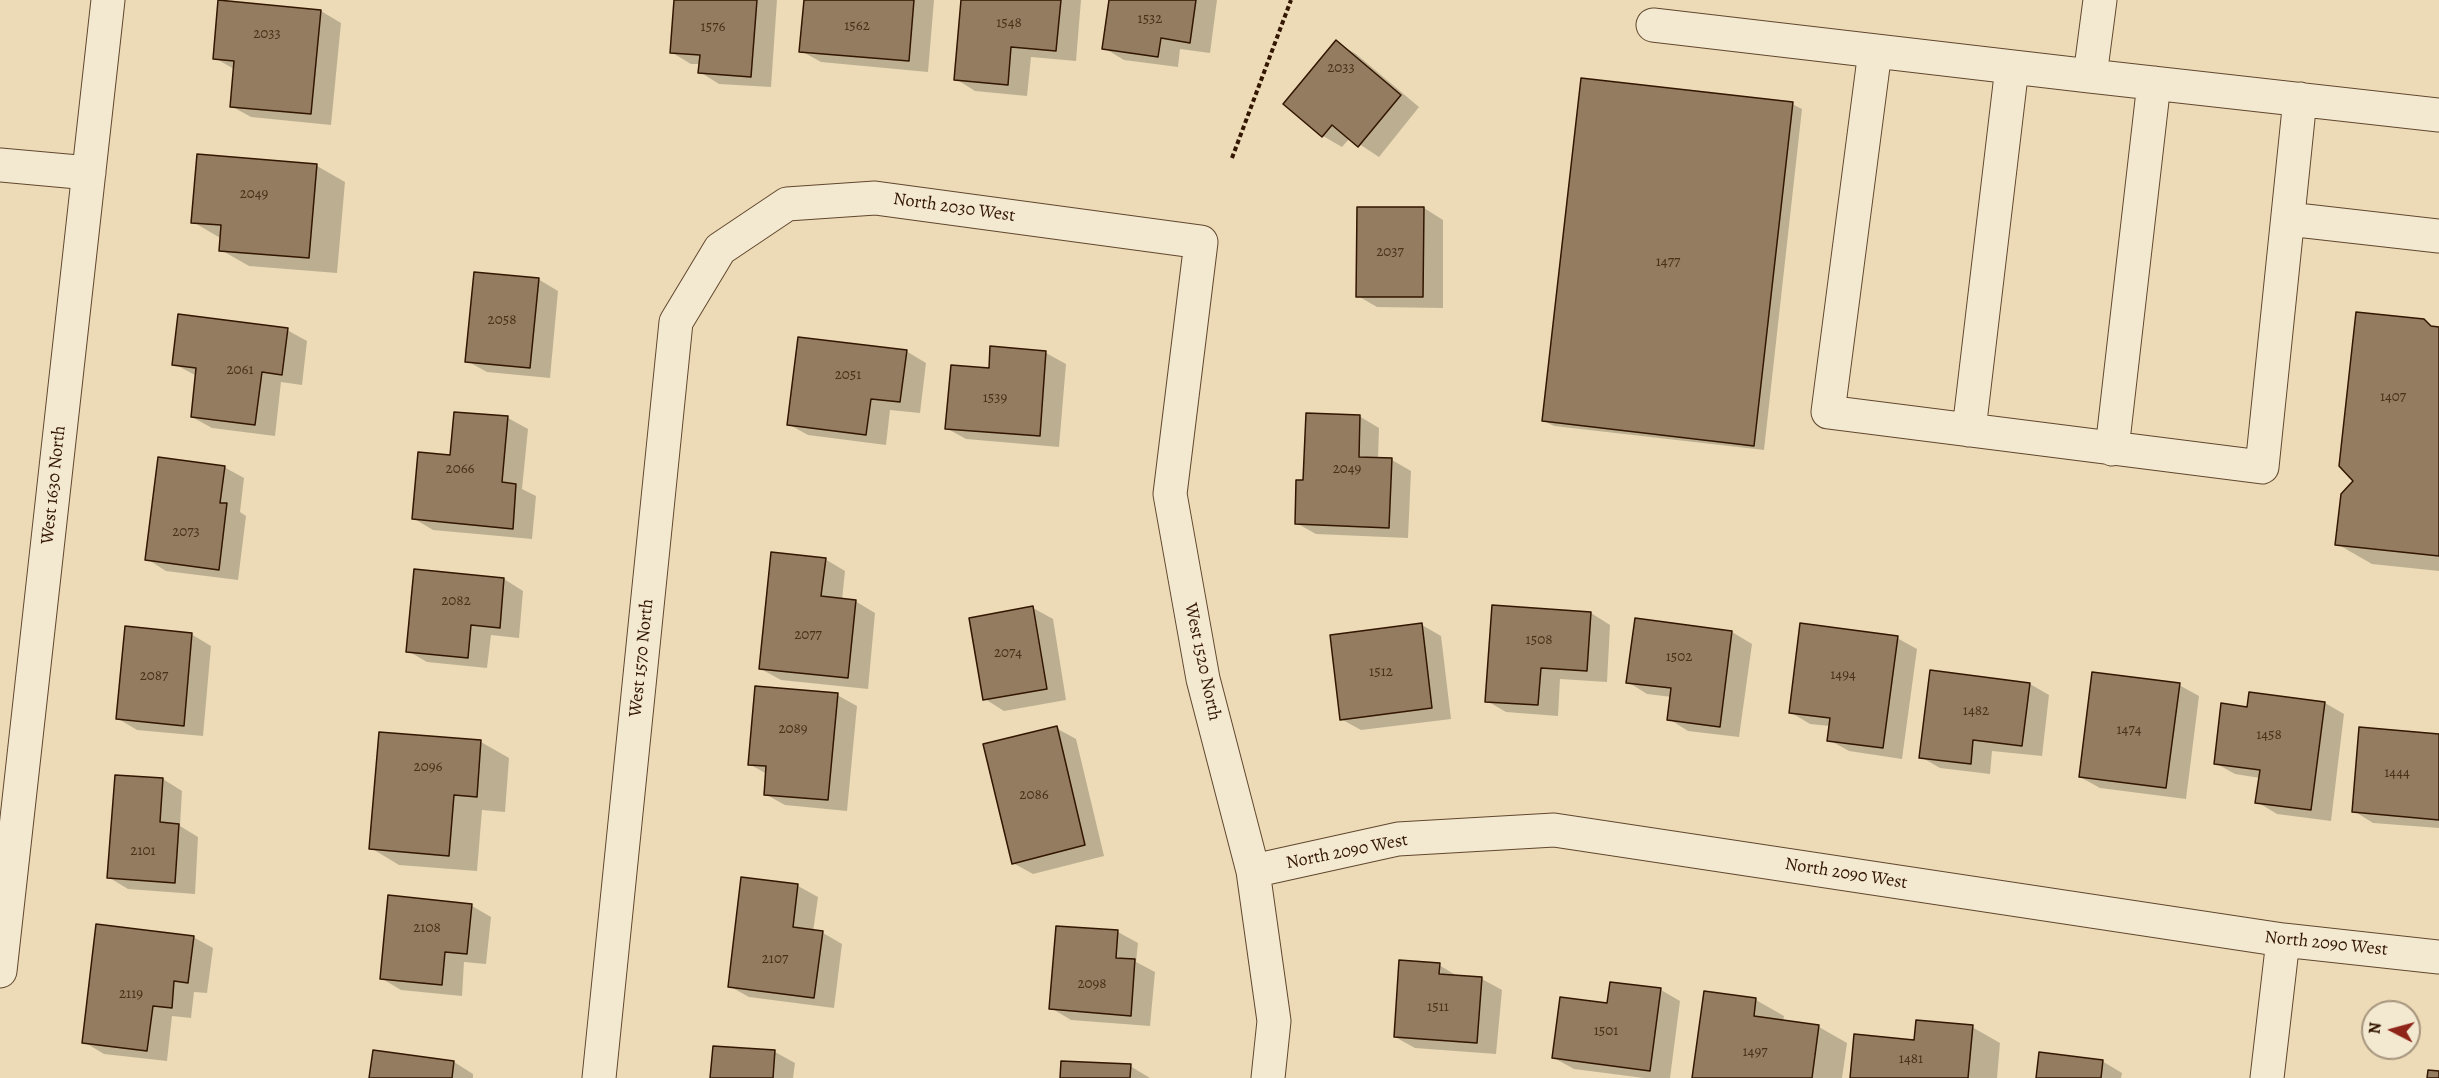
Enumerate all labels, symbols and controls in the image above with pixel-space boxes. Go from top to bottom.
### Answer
house number: 1532 [1138,10,1162,28]
house number: 1548 [996,14,1022,32]
house number: 1562 [844,17,870,35]
house number: 1576 [701,18,725,36]
house number: 2033 [253,25,281,43]
house number: 2033 [1327,59,1355,77]
house number: 2049 [240,185,268,203]
street label: North 2030 West [892,189,1016,227]
house number: 2037 [1376,243,1404,261]
house number: 1477 [1656,253,1680,271]
house number: 2058 [488,311,516,329]
house number: 2061 [226,361,254,379]
house number: 2051 [835,366,861,384]
house number: 1407 [2380,388,2406,406]
house number: 1539 [983,389,1007,407]
street label: West 1630 North [37,425,71,545]
house number: 2066 [446,460,474,478]
house number: 2049 [1333,460,1361,478]
house number: 2073 [172,523,200,541]
house number: 2082 [441,592,471,610]
street label: West 1570 North [625,598,659,718]
street label: West 1520 North [1179,601,1225,723]
house number: 2077 [794,626,822,644]
house number: 1508 [1526,631,1552,649]
house number: 2074 [994,644,1022,662]
house number: 1502 [1666,648,1692,666]
house number: 1512 [1369,663,1393,681]
house number: 1494 [1830,666,1856,684]
house number: 2087 [140,667,168,685]
house number: 1482 [1963,702,1989,720]
house number: 2089 [778,720,808,738]
house number: 1474 [2116,721,2142,739]
house number: 1458 [2256,726,2282,744]
house number: 2096 [414,758,442,776]
house number: 1444 [2384,764,2410,782]
house number: 2086 [1019,786,1049,804]
street label: North 2090 West [1284,830,1410,874]
house number: 2101 [130,842,156,860]
street label: North 2090 West [1783,854,1909,894]
house number: 2108 [413,919,441,937]
street label: North 2090 West [2263,927,2389,961]
house number: 2107 [762,950,788,968]
house number: 2098 [1077,975,1107,993]
house number: 2119 [119,985,143,1003]
house number: 1511 [1427,998,1449,1016]
north arrow [2361,1000,2421,1060]
text: N [2364,1021,2387,1035]
house number: 1501 [1594,1022,1618,1040]
house number: 1497 [1742,1043,1768,1061]
house number: 1481 [1899,1050,1923,1068]

